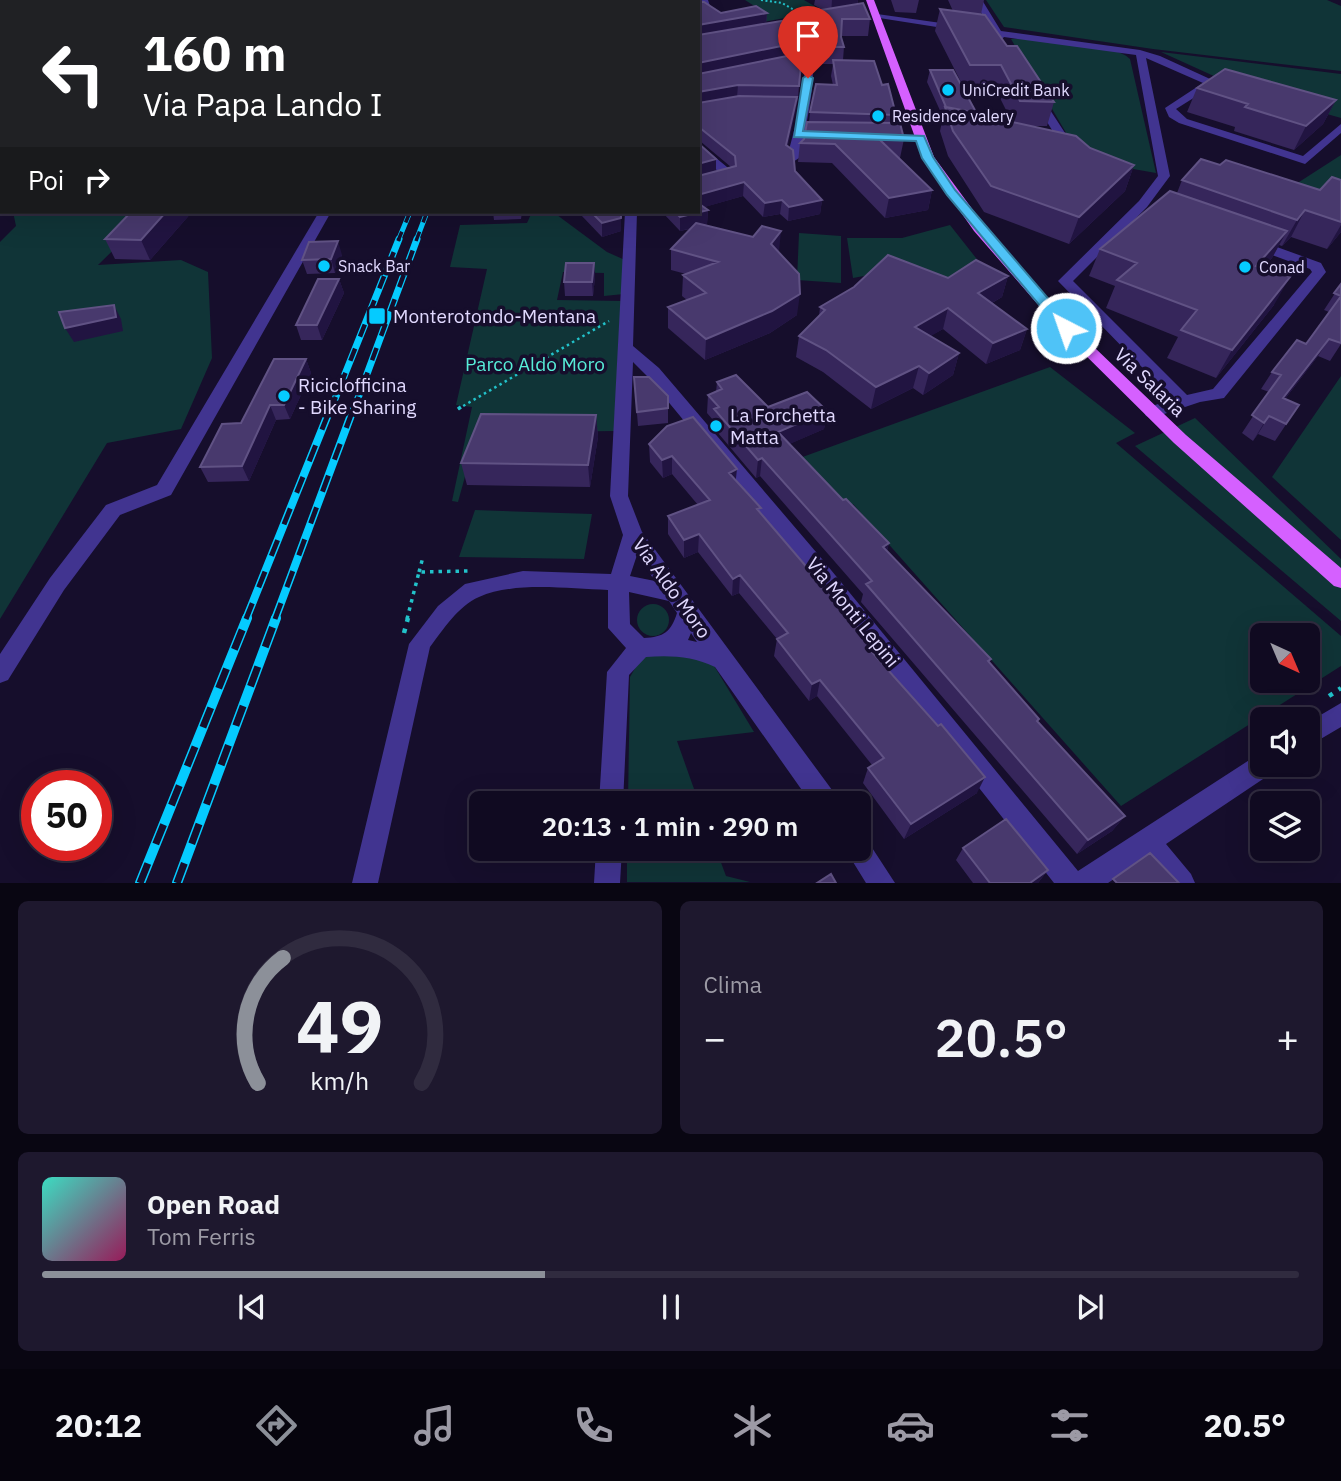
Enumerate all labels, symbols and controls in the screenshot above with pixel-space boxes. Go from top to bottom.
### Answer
pin [778,6,838,78]
icon: arrive [789,17,827,55]
text: 160 m [143,21,287,84]
icon: left [28,28,119,119]
place label: UniCredit Bank [962,80,1070,100]
marker: UniCredit Bank [940,82,956,98]
text: Via Papa Lando I [143,83,383,125]
place label: Residence valery [892,106,1014,126]
marker: Residence valery [870,108,886,124]
icon: right [78,161,116,199]
text: Poi [28,163,64,197]
place label: Snack Bar [338,256,410,276]
place label: Conad [1259,257,1305,277]
marker: Snack Bar [316,258,332,274]
marker: Conad [1237,259,1253,275]
position arrow [1029,291,1103,365]
place label: Monterotondo-Mentana [393,304,596,328]
marker: Monterotondo-Mentana [367,306,387,326]
street label: Via Salaria [1110,342,1190,422]
park label: Parco Aldo Moro [465,352,605,376]
place label: Riciclofficina - Bike Sharing [298,373,416,419]
marker: Riciclofficina - Bike Sharing [276,388,292,404]
place label: La Forchetta Matta [730,403,836,449]
marker: La Forchetta Matta [708,418,724,434]
street label: Via Aldo Moro [628,533,716,643]
street label: Via Monti Lepini [801,552,905,672]
north arrow [1250,623,1320,693]
map controls [1250,623,1320,861]
button: sound [1250,707,1320,777]
speed limit sign: 50 [21,770,112,861]
button: layers [1250,791,1320,861]
text: 20:13 · 1 min · 290 m [542,809,798,843]
text: Clima [704,969,762,999]
text: 49 [296,979,383,1074]
text: 20.5° [934,1004,1068,1071]
text: − [704,1013,726,1062]
text: + [1276,1013,1299,1062]
text: km/h [310,1064,369,1097]
text: Open Road [147,1187,280,1221]
text: Tom Ferris [147,1221,256,1251]
icon: previous [233,1288,271,1326]
icon: pause [652,1288,690,1326]
icon: next [1071,1288,1109,1326]
icon: directions [252,1401,301,1450]
icon: music [410,1401,459,1450]
icon: phone [569,1401,618,1450]
icon: climate [728,1401,777,1450]
icon: car [886,1401,935,1450]
icon: filters [1045,1401,1094,1450]
text: 20:12 [55,1404,142,1446]
text: 20.5° [1204,1404,1286,1446]

